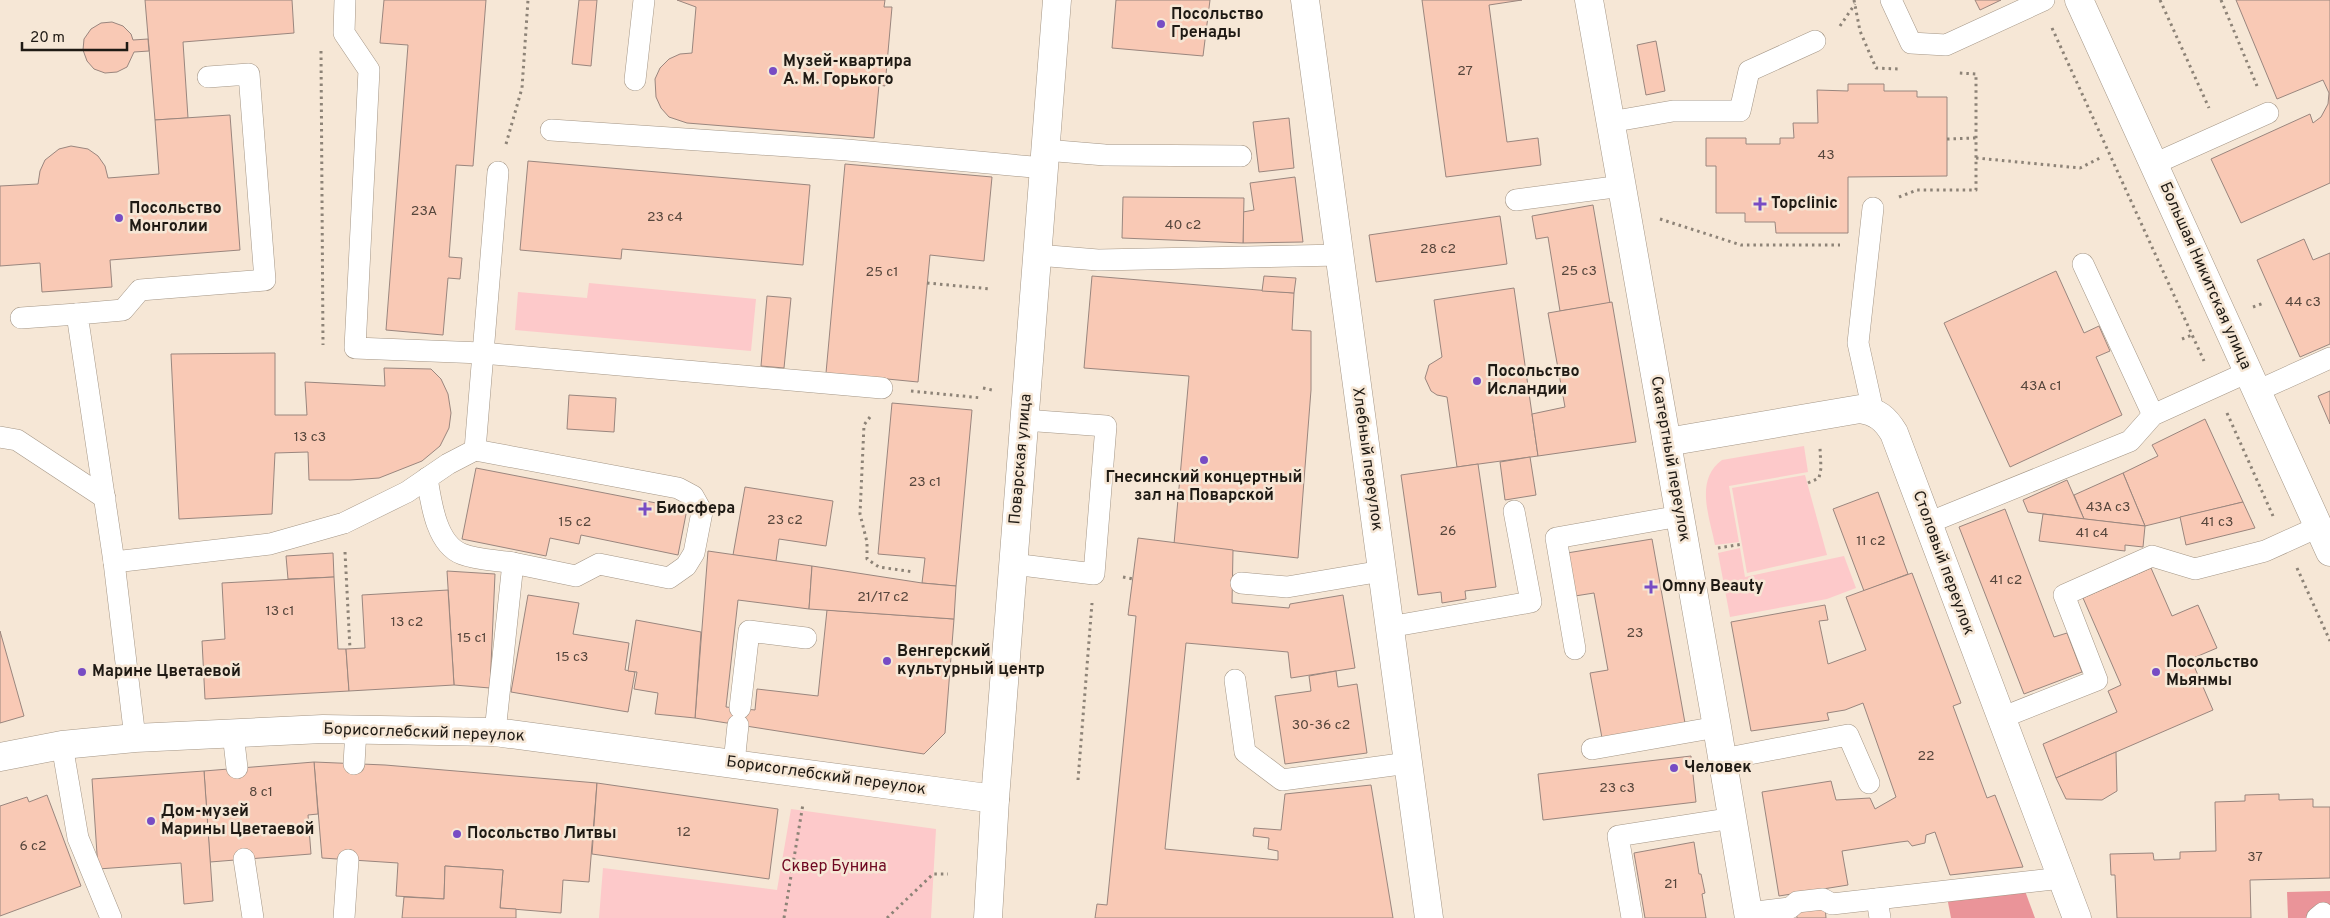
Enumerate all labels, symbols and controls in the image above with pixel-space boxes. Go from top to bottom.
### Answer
place label: Посольство Гренады [1171,5,1264,43]
marker: Посольство Гренады [1155,18,1167,30]
scale bar [22,20,128,52]
text: 20 m [30,29,65,48]
place label: Музей-квартира А. М. Горького [783,52,912,90]
house number: 27 [1457,63,1473,80]
marker: Музей-квартира А. М. Горького [767,65,779,77]
house number: 43 [1817,147,1835,164]
street label: Большая Никитская улица [2155,179,2255,373]
place label: Topclinic [1771,194,1838,214]
marker: Topclinic [1753,197,1767,211]
place label: Посольство Монголии [129,199,222,237]
house number: 23А [411,203,437,220]
house number: 23 с4 [647,209,683,226]
marker: Посольство Монголии [113,212,125,224]
house number: 40 с2 [1165,217,1201,234]
house number: 28 с2 [1420,241,1456,258]
house number: 25 с3 [1561,263,1597,280]
house number: 25 с1 [866,264,898,281]
house number: 44 с3 [2285,294,2321,311]
place label: Посольство Исландии [1487,362,1580,400]
marker: Посольство Исландии [1471,375,1483,387]
street label: Скатертный переулок [1646,375,1694,543]
house number: 43А с1 [2020,378,2062,395]
street label: Хлебный переулок [1347,386,1387,532]
street label: Поварская улица [1005,393,1037,525]
house number: 13 с3 [294,429,326,446]
marker: Гнесинский концертный зал на Поварской [1198,454,1210,466]
place label: Гнесинский концертный зал на Поварской [1105,468,1303,506]
house number: 23 с1 [909,474,941,491]
street label: Столовый переулок [1908,488,1978,638]
place label: Биосфера [656,499,735,519]
house number: 43А с3 [2086,499,2130,516]
marker: Биосфера [638,502,652,516]
house number: 23 с2 [767,512,803,529]
house number: 15 с2 [559,514,591,531]
house number: 41 с3 [2201,514,2233,531]
house number: 26 [1440,523,1456,540]
house number: 41 с4 [2076,525,2108,542]
house number: 11 с2 [1856,533,1886,550]
house number: 41 с2 [1990,572,2022,589]
place label: Omny Beauty [1662,577,1764,597]
marker: Omny Beauty [1644,580,1658,594]
house number: 21/17 с2 [857,589,909,606]
house number: 13 с1 [265,603,295,620]
house number: 13 с2 [391,614,423,631]
house number: 23 [1627,625,1644,642]
house number: 15 с1 [457,630,487,647]
place label: Венгерский культурный центр [897,642,1045,680]
house number: 15 с3 [556,649,588,666]
place label: Посольство Мьянмы [2166,653,2259,691]
marker: Венгерский культурный центр [881,655,893,667]
place label: Марине Цветаевой [92,662,241,682]
marker: Марине Цветаевой [76,666,88,678]
marker: Посольство Мьянмы [2150,666,2162,678]
house number: 30-36 с2 [1292,717,1350,734]
street label: Борисоглебский переулок [323,719,525,747]
house number: 22 [1917,748,1935,765]
street label: Борисоглебский переулок [725,752,927,800]
place label: Человек [1684,758,1752,778]
marker: Человек [1668,762,1680,774]
house number: 23 с3 [1599,780,1635,797]
house number: 8 с1 [249,784,273,801]
place label: Дом-музей Марины Цветаевой [161,802,314,840]
marker: Дом-музей Марины Цветаевой [145,815,157,827]
place label: Посольство Литвы [467,824,617,844]
house number: 12 [677,824,691,841]
marker: Посольство Литвы [451,828,463,840]
house number: 6 с2 [19,838,47,855]
house number: 37 [2247,849,2263,866]
park label: Сквер Бунина [781,857,887,877]
house number: 21 [1664,876,1678,893]

